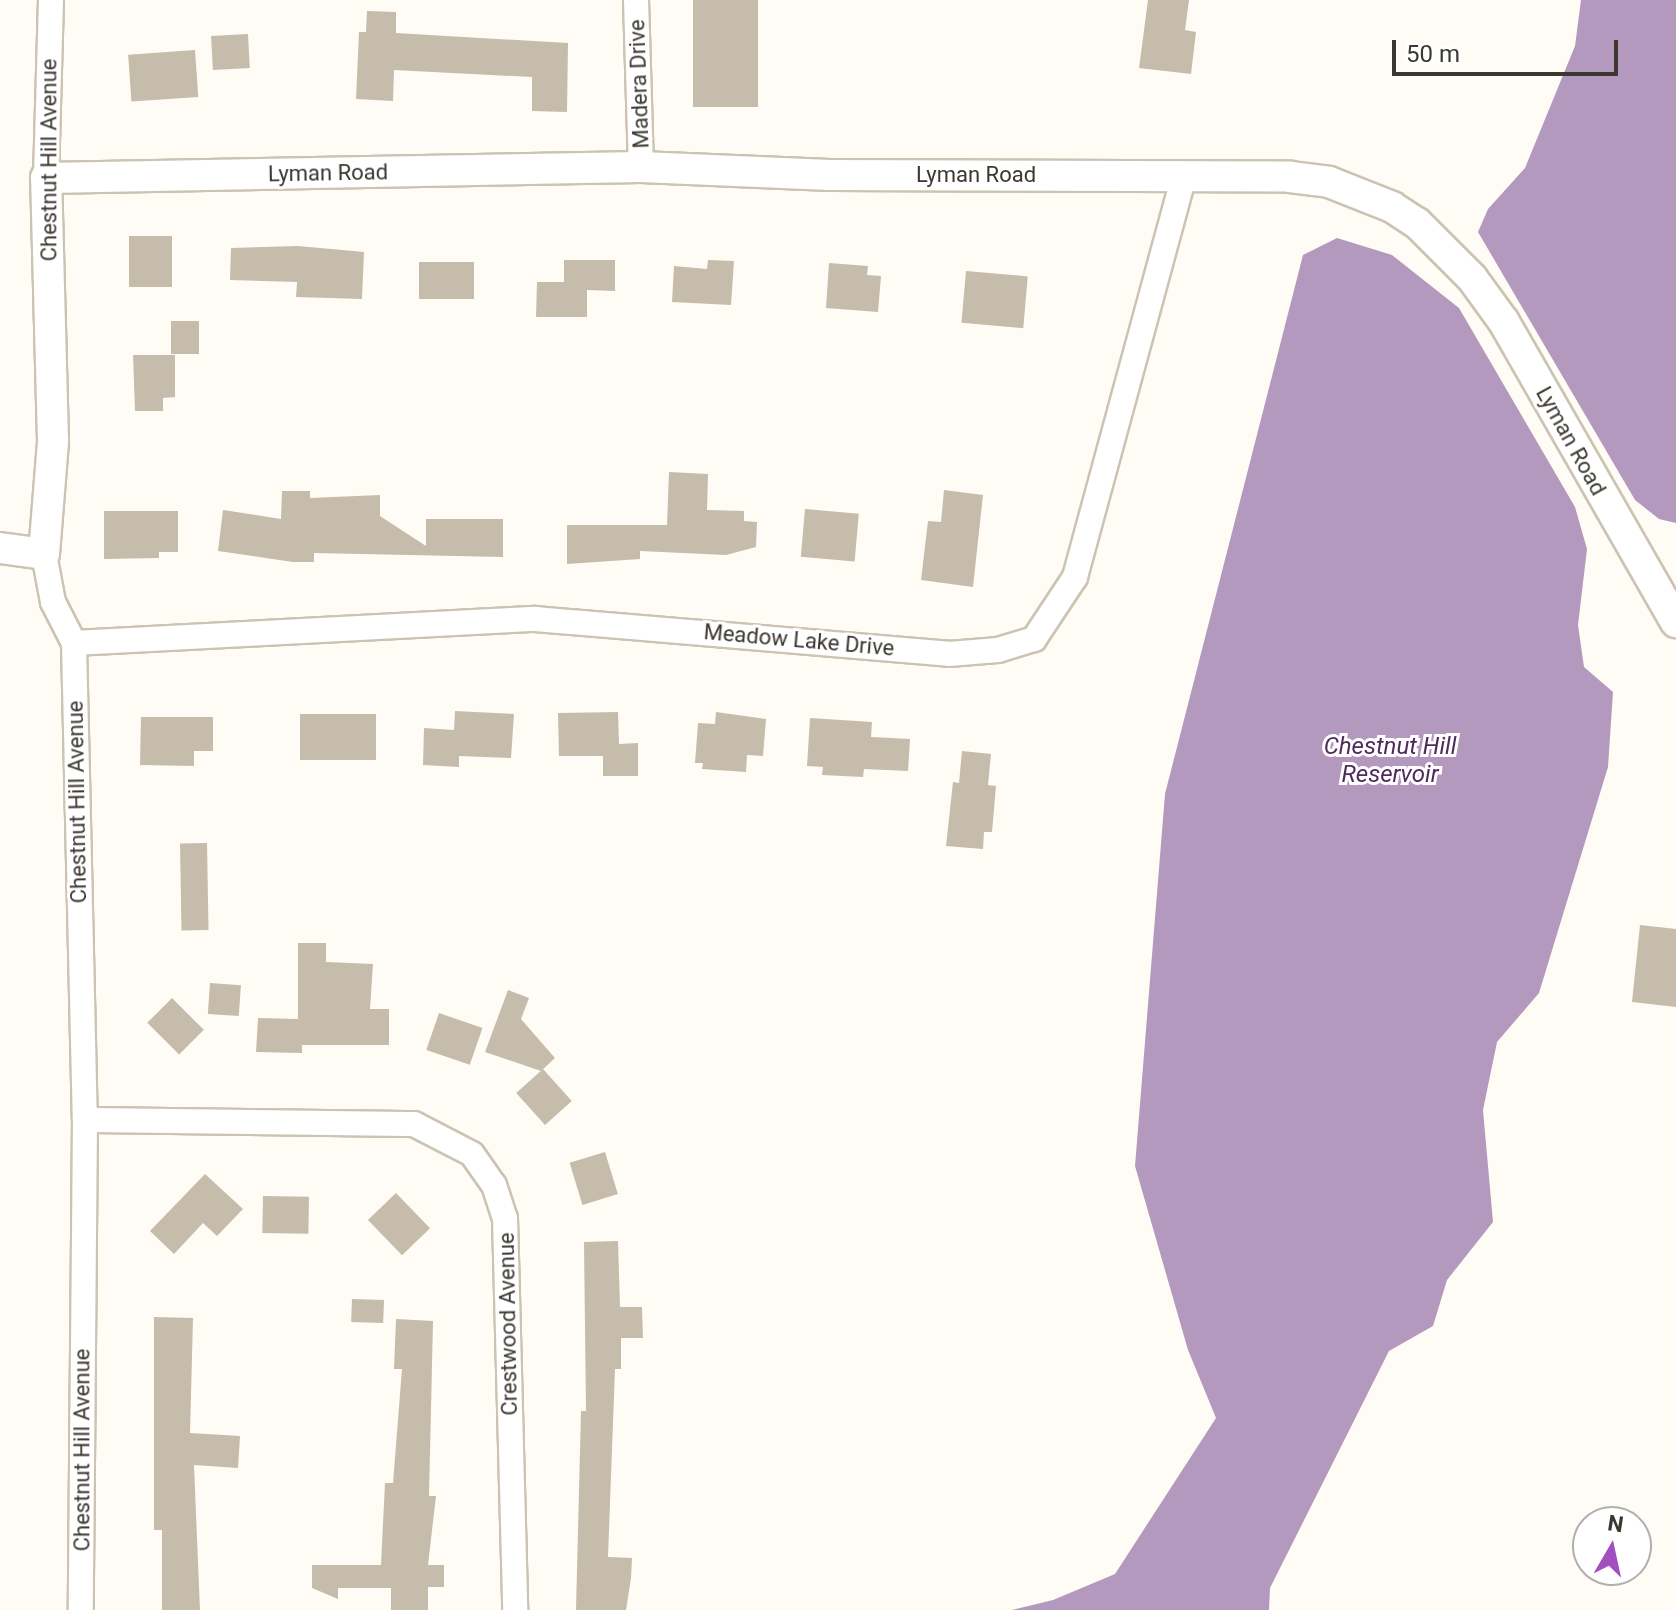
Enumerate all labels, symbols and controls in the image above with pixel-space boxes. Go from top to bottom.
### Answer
street label: Madera Drive [624,19,654,149]
scale bar [1396,24,1622,74]
text: 50 m [1406,40,1460,68]
street label: Chestnut Hill Avenue [36,59,62,261]
street label: Lyman Road [268,159,388,187]
street label: Lyman Road [916,162,1036,188]
street label: Lyman Road [1530,382,1612,500]
street label: Meadow Lake Drive [703,619,895,661]
street label: Chestnut Hill Avenue [62,700,92,904]
water label: Chestnut Hill Reservoir [1324,733,1456,789]
street label: Crestwood Avenue [493,1232,523,1416]
street label: Chestnut Hill Avenue [69,1349,95,1551]
north arrow [1572,1506,1652,1586]
text: N [1606,1510,1625,1537]

